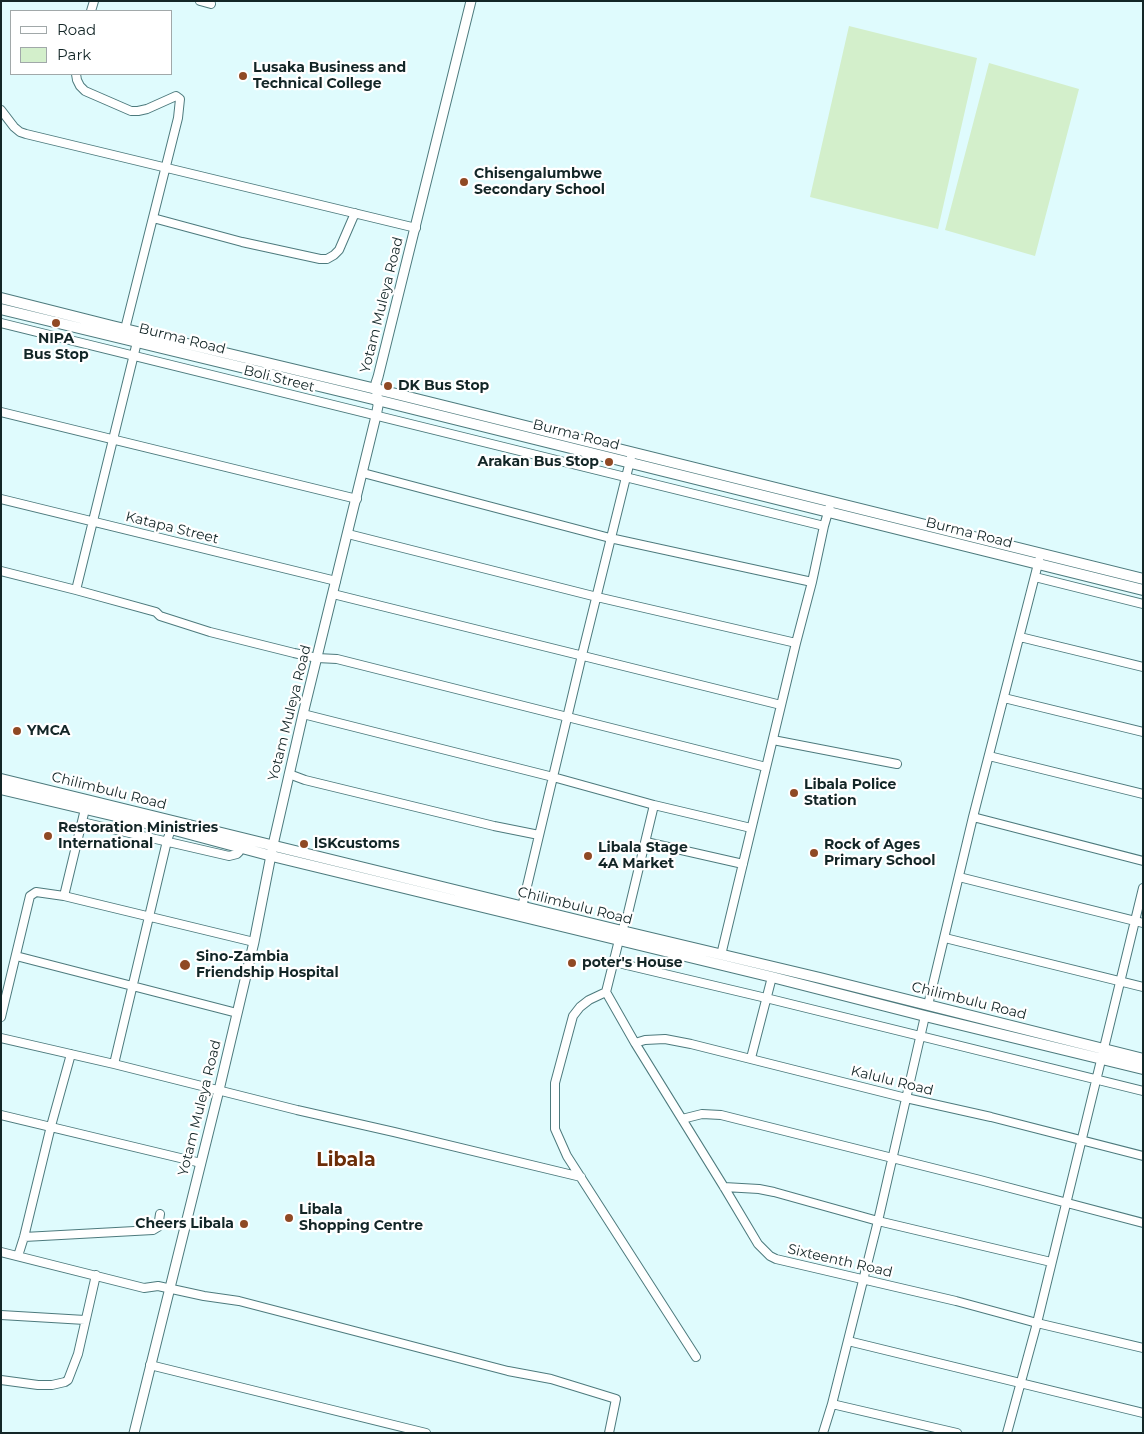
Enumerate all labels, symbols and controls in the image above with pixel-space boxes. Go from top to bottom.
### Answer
legend [10,10,172,75]
text: Road [57,20,96,39]
text: Park [57,45,91,64]
place label: Lusaka Business and Technical College [253,60,406,92]
marker: Lusaka Business and Technical College [237,70,249,82]
place label: Chisengalumbwe Secondary School [474,166,605,198]
marker: Chisengalumbwe Secondary School [458,176,470,188]
street label: Yotam Muleya Road [357,235,407,375]
marker: NIPA Bus Stop [50,317,62,329]
street label: Burma Road [137,320,227,358]
place label: NIPA Bus Stop [23,331,89,364]
street label: Boli Street [242,362,316,396]
place label: DK Bus Stop [398,378,489,394]
marker: DK Bus Stop [382,380,394,392]
street label: Burma Road [531,416,621,454]
place label: Arakan Bus Stop [478,454,599,470]
marker: Arakan Bus Stop [603,456,615,468]
street label: Katapa Street [124,508,220,548]
street label: Burma Road [924,514,1014,552]
street label: Yotam Muleya Road [265,643,315,783]
place label: YMCA [27,723,70,739]
marker: YMCA [11,725,23,737]
street label: Chilimbulu Road [50,769,168,813]
place label: Libala Police Station [804,777,896,810]
marker: Libala Police Station [788,787,800,799]
place label: Restoration Ministries International [58,820,218,852]
marker: Restoration Ministries International [42,830,54,842]
place label: lSKcustoms [314,836,400,852]
place label: Rock of Ages Primary School [824,837,935,870]
marker: lSKcustoms [298,838,310,850]
place label: Libala Stage 4A Market [598,840,688,872]
marker: Rock of Ages Primary School [808,847,820,859]
marker: Libala Stage 4A Market [582,850,594,862]
street label: Chilimbulu Road [516,884,634,928]
place label: Sino-Zambia Friendship Hospital [196,949,339,982]
place label: poter's House [582,955,683,971]
marker: poter's House [566,957,578,969]
marker: Sino-Zambia Friendship Hospital [178,958,192,972]
street label: Chilimbulu Road [910,979,1028,1023]
street label: Yotam Muleya Road [175,1038,225,1178]
street label: Kalulu Road [849,1063,935,1099]
district label: Libala [316,1149,376,1171]
place label: Libala Shopping Centre [299,1202,423,1234]
marker: Libala Shopping Centre [283,1212,295,1224]
place label: Cheers Libala [135,1216,234,1232]
marker: Cheers Libala [238,1218,250,1230]
street label: Sixteenth Road [786,1241,894,1281]

